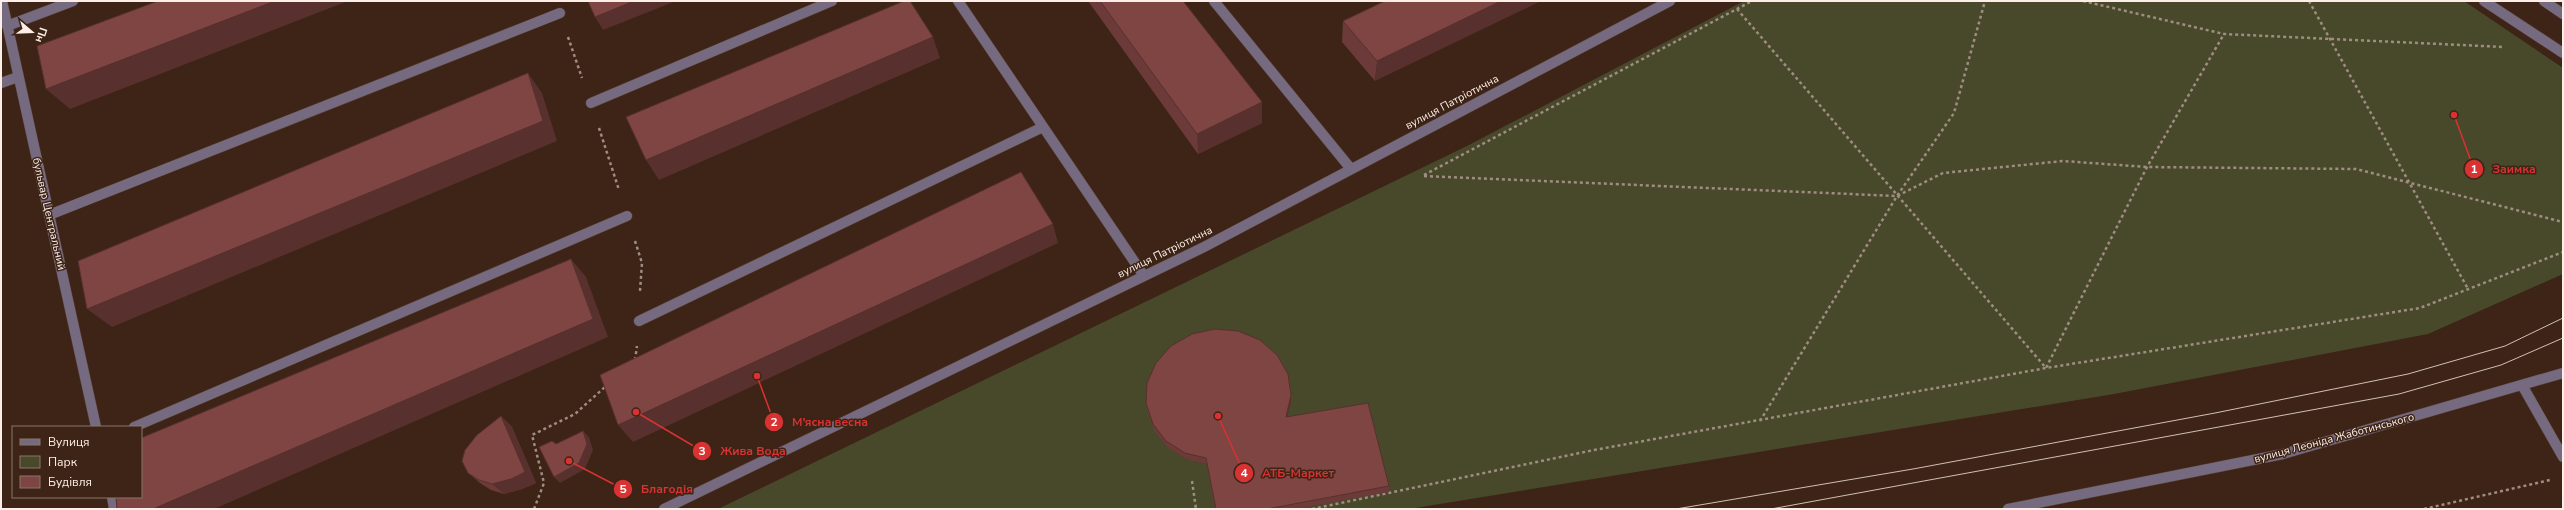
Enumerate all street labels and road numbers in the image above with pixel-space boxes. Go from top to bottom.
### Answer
street label: вулиця Патріотична [1403,71,1501,133]
street label: бульвар Центральний [29,156,69,272]
street label: вулиця Патріотична [1115,222,1215,282]
street label: вулиця Леоніда Жаботинського [2252,409,2416,467]

